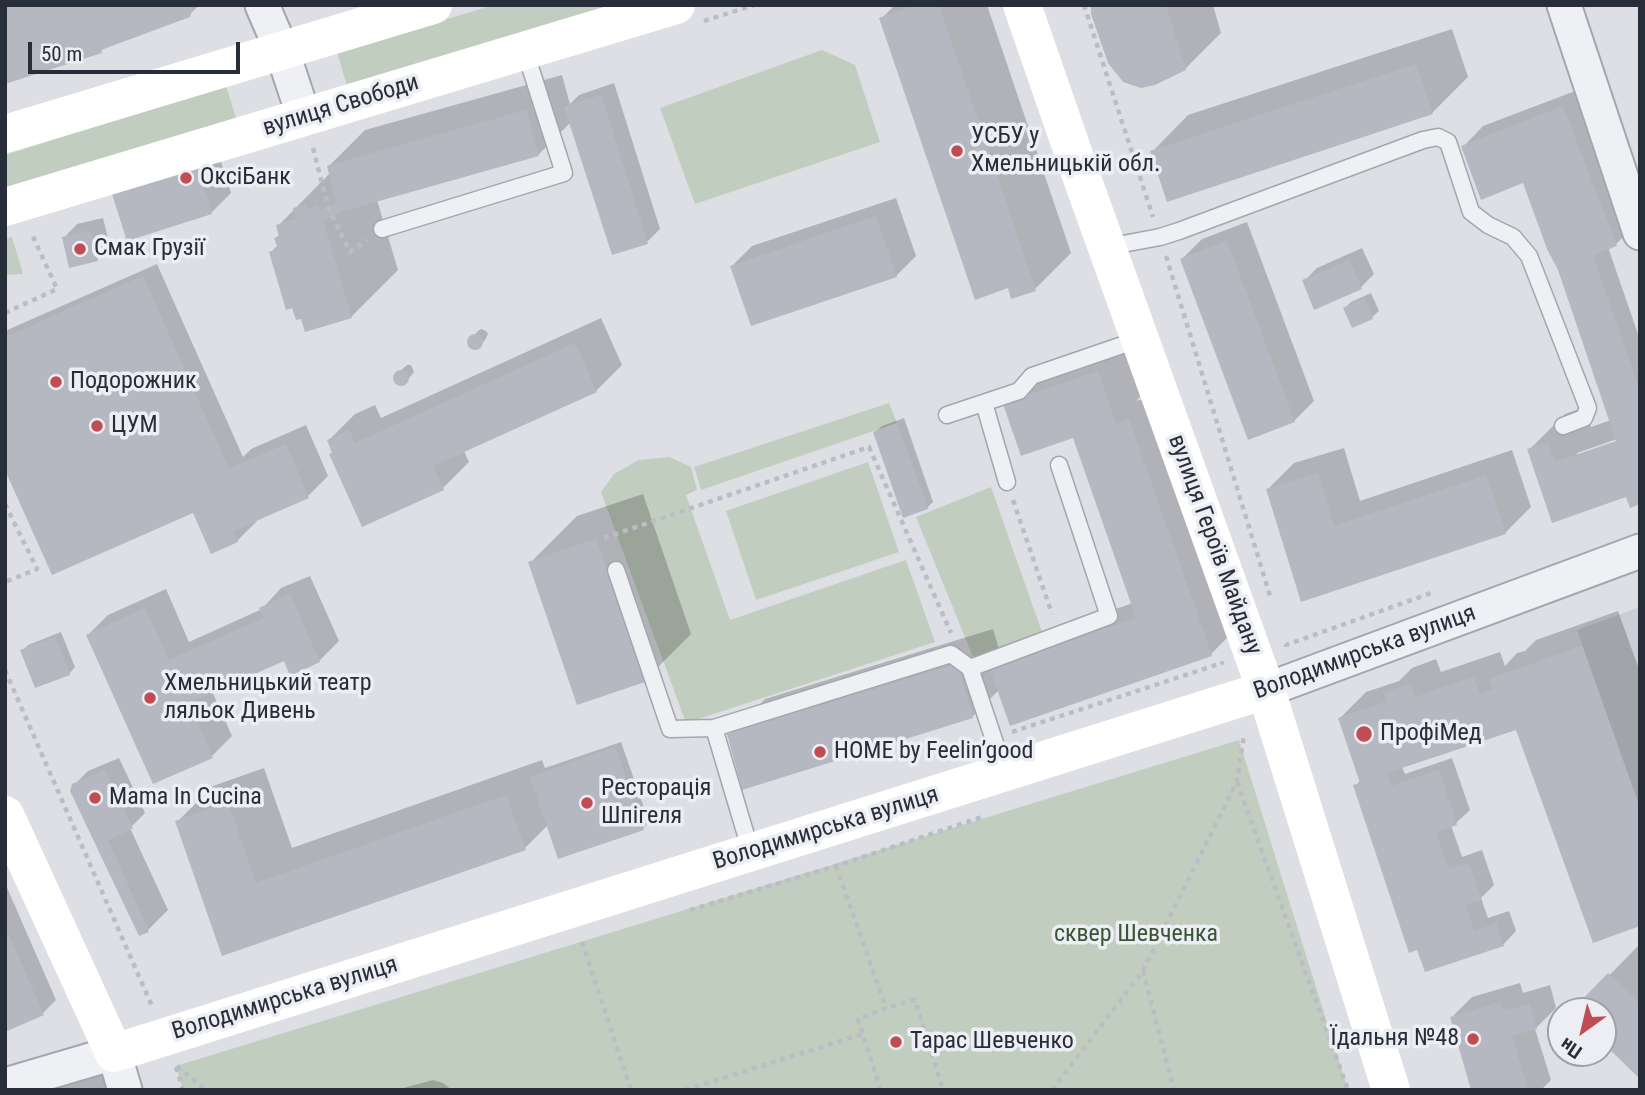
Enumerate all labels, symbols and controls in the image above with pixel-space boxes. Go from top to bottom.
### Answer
scale bar [32,28,243,72]
text: 50 m [41,42,82,66]
street label: вулиця Свободи [260,69,422,143]
place label: УСБУ у Хмельницькій обл. [971,123,1160,179]
marker: УСБУ у Хмельницькій обл. [949,143,965,159]
place label: ОксіБанк [200,164,291,192]
marker: ОксіБанк [178,170,194,186]
place label: Смак Грузії [94,235,205,263]
marker: Смак Грузії [72,241,88,257]
place label: Подорожник [70,368,197,396]
marker: Подорожник [48,374,64,390]
place label: ЦУМ [111,412,158,440]
marker: ЦУМ [89,418,105,434]
street label: вулиця Героїв Майдану [1161,431,1267,659]
street label: Володимирська вулиця [1250,599,1480,707]
place label: Хмельницький театр ляльок Дивень [164,670,372,726]
marker: Хмельницький театр ляльок Дивень [142,690,158,706]
place label: ПрофіМед [1380,720,1482,748]
marker: ПрофіМед [1354,724,1374,744]
place label: HOME by Feelin’good [834,738,1033,766]
marker: HOME by Feelin’good [812,744,828,760]
place label: Ресторація Шпігеля [601,775,711,831]
street label: Володимирська вулиця [710,781,942,877]
place label: Mama In Cucina [109,784,262,812]
marker: Mama In Cucina [87,790,103,806]
marker: Ресторація Шпігеля [579,795,595,811]
park label: сквер Шевченка [1054,921,1218,949]
street label: Володимирська вулиця [169,951,401,1047]
north arrow [1547,997,1617,1067]
place label: Їдальня №48 [1330,1025,1459,1053]
place label: Тарас Шевченко [910,1028,1074,1056]
marker: Їдальня №48 [1465,1031,1481,1047]
text: Пн [1556,1033,1586,1064]
marker: Тарас Шевченко [888,1034,904,1050]

